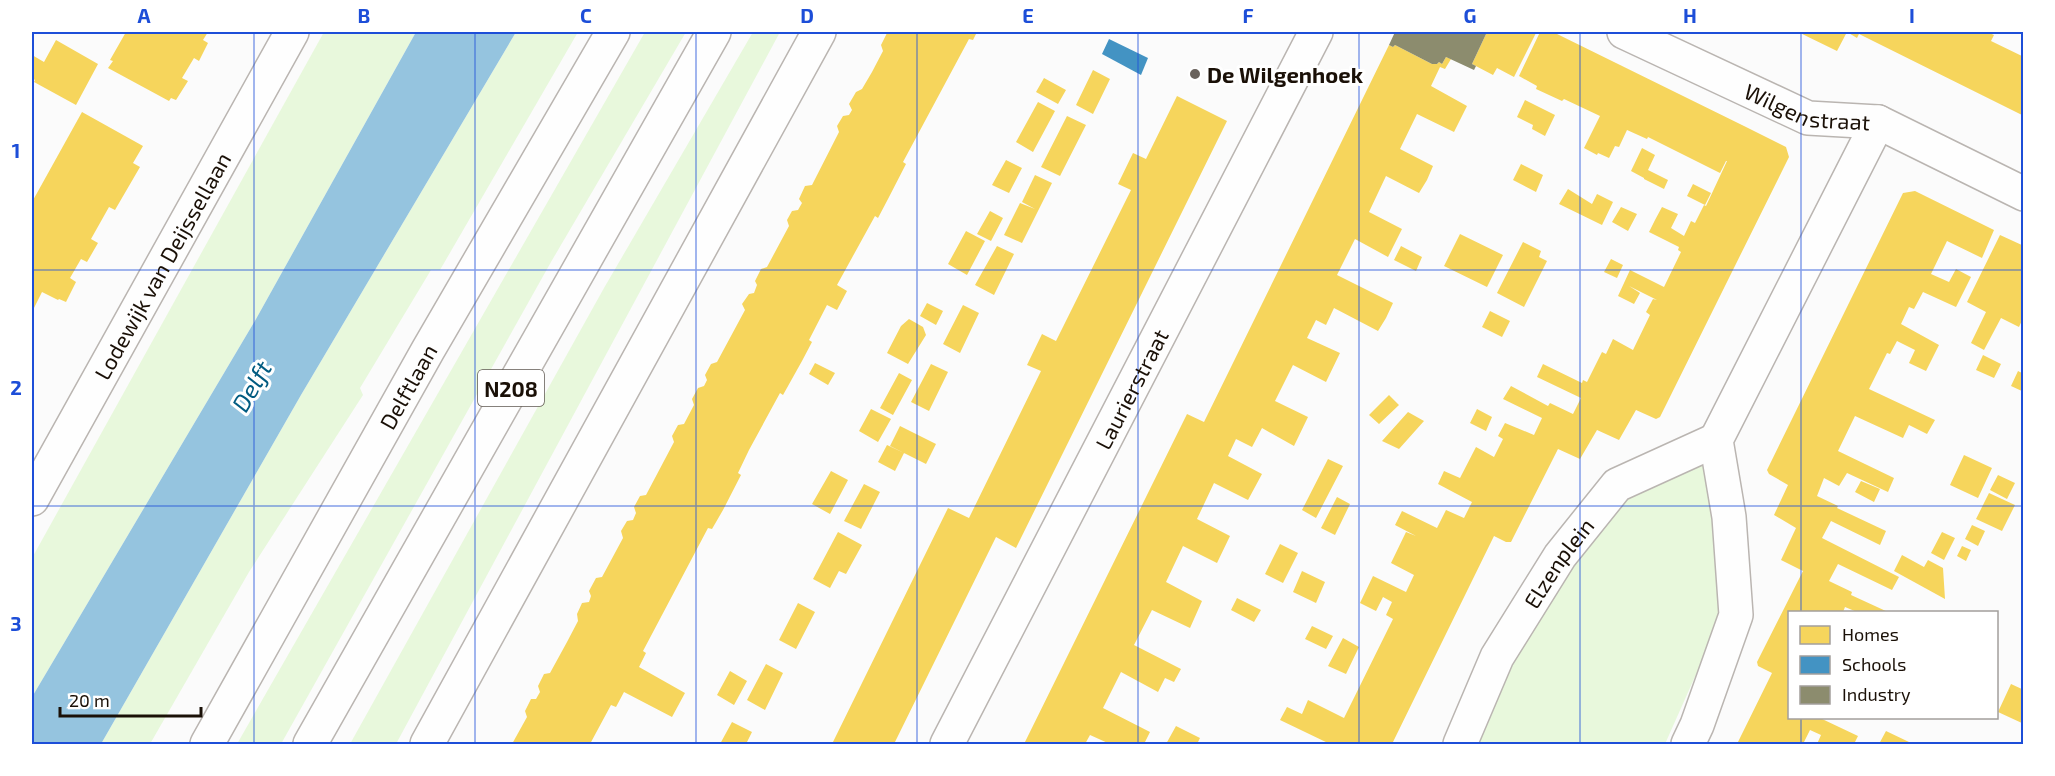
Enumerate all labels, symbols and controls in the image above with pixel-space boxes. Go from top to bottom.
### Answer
text: A [137,3,151,27]
text: B [358,3,370,27]
text: C [580,3,592,27]
text: D [800,3,814,27]
text: E [1022,3,1034,27]
text: F [1242,3,1254,27]
text: G [1464,3,1476,27]
text: H [1683,3,1697,27]
text: I [1909,3,1915,27]
place label: De Wilgenhoek [1207,61,1364,87]
marker: De Wilgenhoek [1188,67,1202,81]
street label: Wilgenstraat [1740,77,1871,135]
text: 1 [12,138,20,162]
street label: Lodewijk van Deijssellaan [88,148,235,384]
street label: Laurierstraat [1089,324,1173,453]
street label: Delftlaan [373,339,442,433]
water label: Delft [225,355,277,417]
road number: N208 [478,370,544,406]
text: 2 [10,375,22,399]
street label: Elzenplein [1518,512,1599,613]
text: 3 [10,611,22,635]
legend [1788,611,1998,719]
text: Homes [1842,623,1899,645]
text: Schools [1842,653,1906,675]
scale bar [60,680,201,718]
text: Industry [1842,683,1911,705]
text: 20 m [69,689,110,711]

